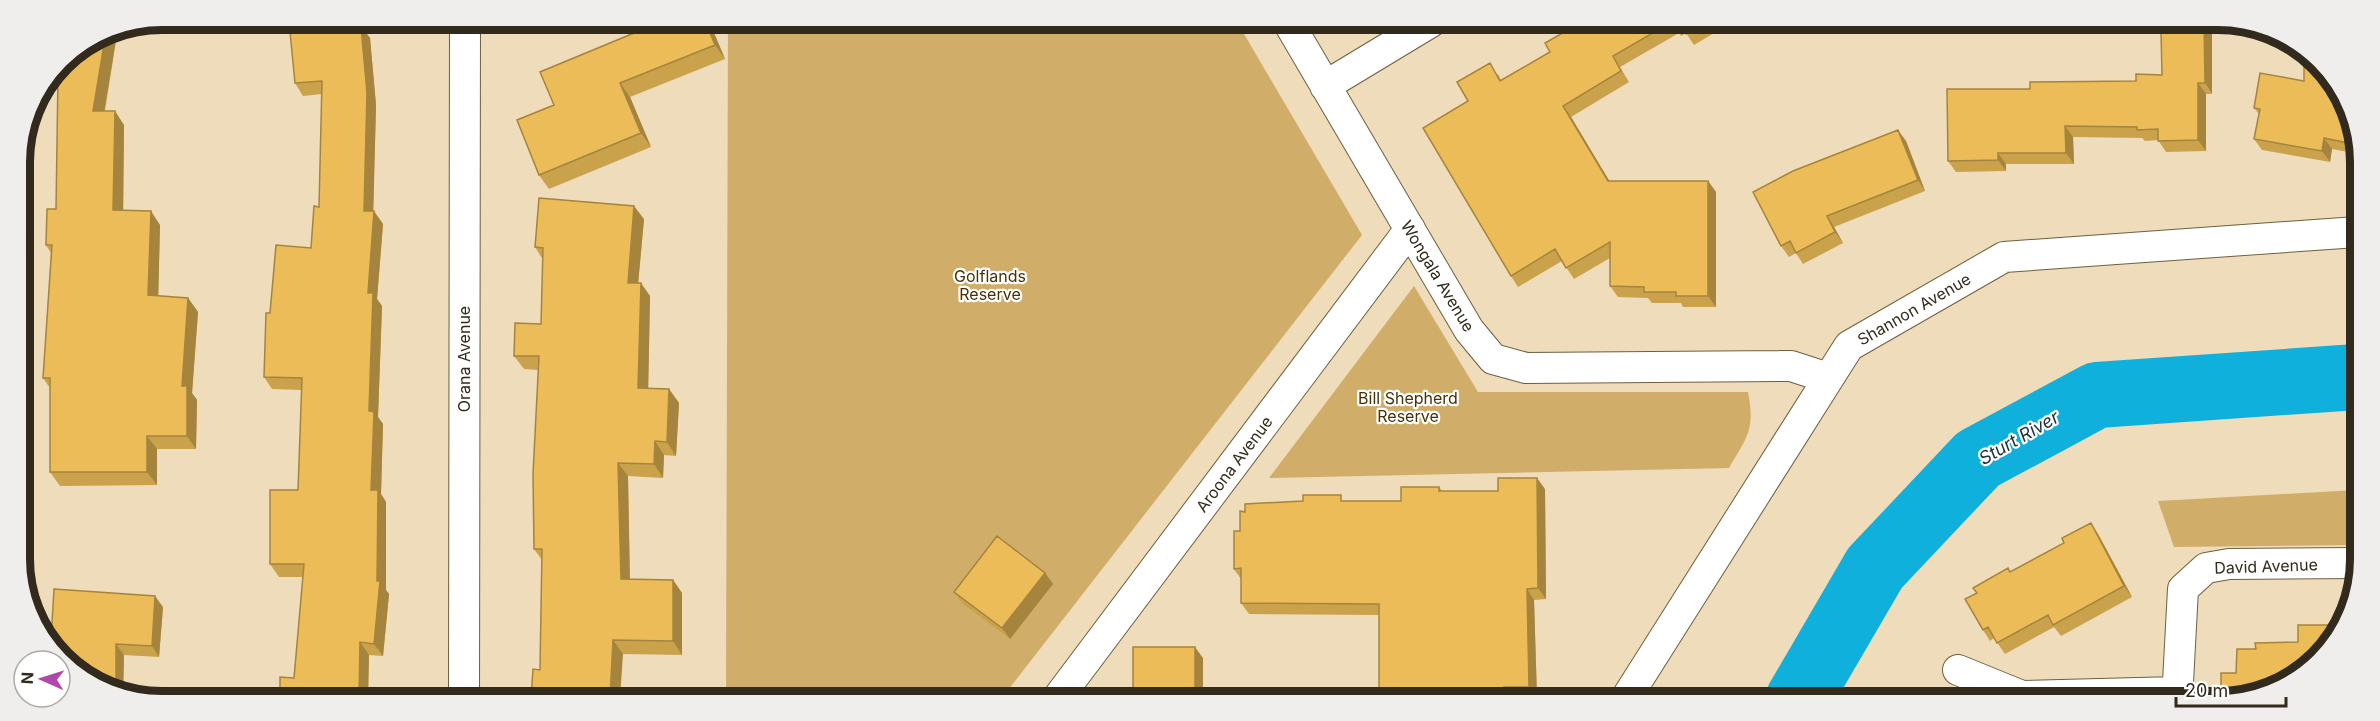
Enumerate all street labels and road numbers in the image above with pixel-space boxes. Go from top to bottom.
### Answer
street label: Wongala Avenue [1397,217,1479,335]
street label: Shannon Avenue [1854,268,1974,350]
street label: Orana Avenue [454,306,474,412]
street label: Aroona Avenue [1191,412,1277,516]
street label: David Avenue [2214,554,2318,578]

